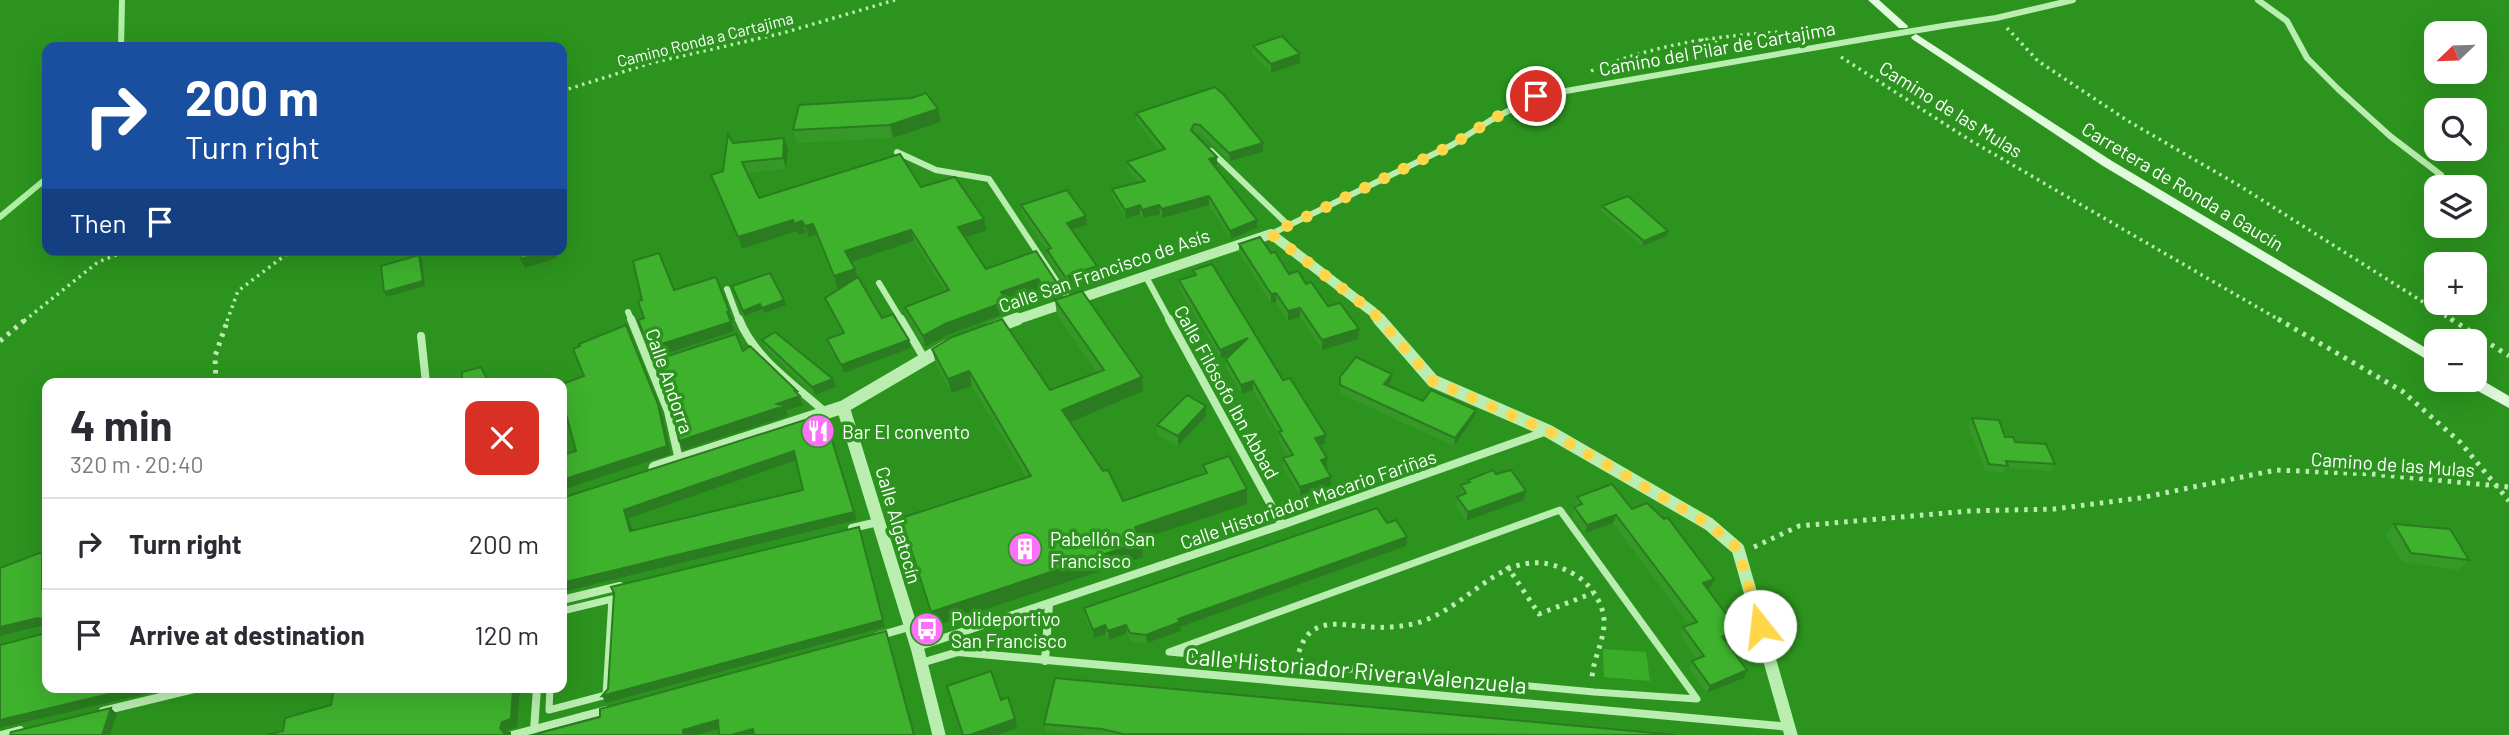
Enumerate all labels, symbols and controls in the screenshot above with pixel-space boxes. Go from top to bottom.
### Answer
street label: Camino Ronda a Cartajima [615,8,795,70]
street label: Camino del Pilar de Cartajima [1597,16,1837,80]
north arrow [2424,21,2487,84]
map controls [2424,21,2487,392]
street label: Camino de las Mulas [1875,56,2027,162]
pin [1506,66,1566,126]
text: 200 m [185,67,319,126]
icon: right [70,70,161,161]
icon: arrive [1517,77,1555,115]
button: search [2424,98,2487,161]
street label: Carretera de Ronda a Gaucín [2078,117,2288,255]
text: Turn right [185,127,320,165]
button: layers [2424,175,2487,238]
icon: arrive [141,203,179,241]
text: Then [70,207,127,238]
street label: Calle San Francisco de Asís [995,223,1213,317]
button: + [2424,252,2487,315]
street label: Calle Filósofo Ibn Abbad [1170,301,1284,483]
street label: Calle Andorra [641,325,699,437]
button: − [2424,329,2487,392]
text: 4 min [70,399,173,449]
button: close [465,401,539,475]
restaurant icon: Bar El convento [799,412,837,450]
place label: Bar El convento [842,420,970,443]
street label: Calle Historiador Macario Fariñas [1177,444,1439,554]
street label: Camino de las Mulas [2310,447,2476,481]
text: 320 m · 20:40 [70,450,204,478]
street label: Calle Algatocín [871,464,927,586]
icon: right [70,525,108,563]
place label: Pabellón San Francisco [1050,527,1155,572]
text: Turn right [129,528,242,559]
text: 200 m [469,528,539,559]
building icon: Pabellón San Francisco [1006,530,1044,568]
position arrow [1723,589,1797,663]
place label: Polideportivo San Francisco [951,607,1067,652]
bus stop icon: Polideportivo San Francisco [908,610,946,648]
icon: arrive [70,616,108,654]
text: Arrive at destination [129,619,365,650]
text: 120 m [475,619,539,650]
street label: Calle Historiador Rivera Valenzuela [1184,641,1528,699]

